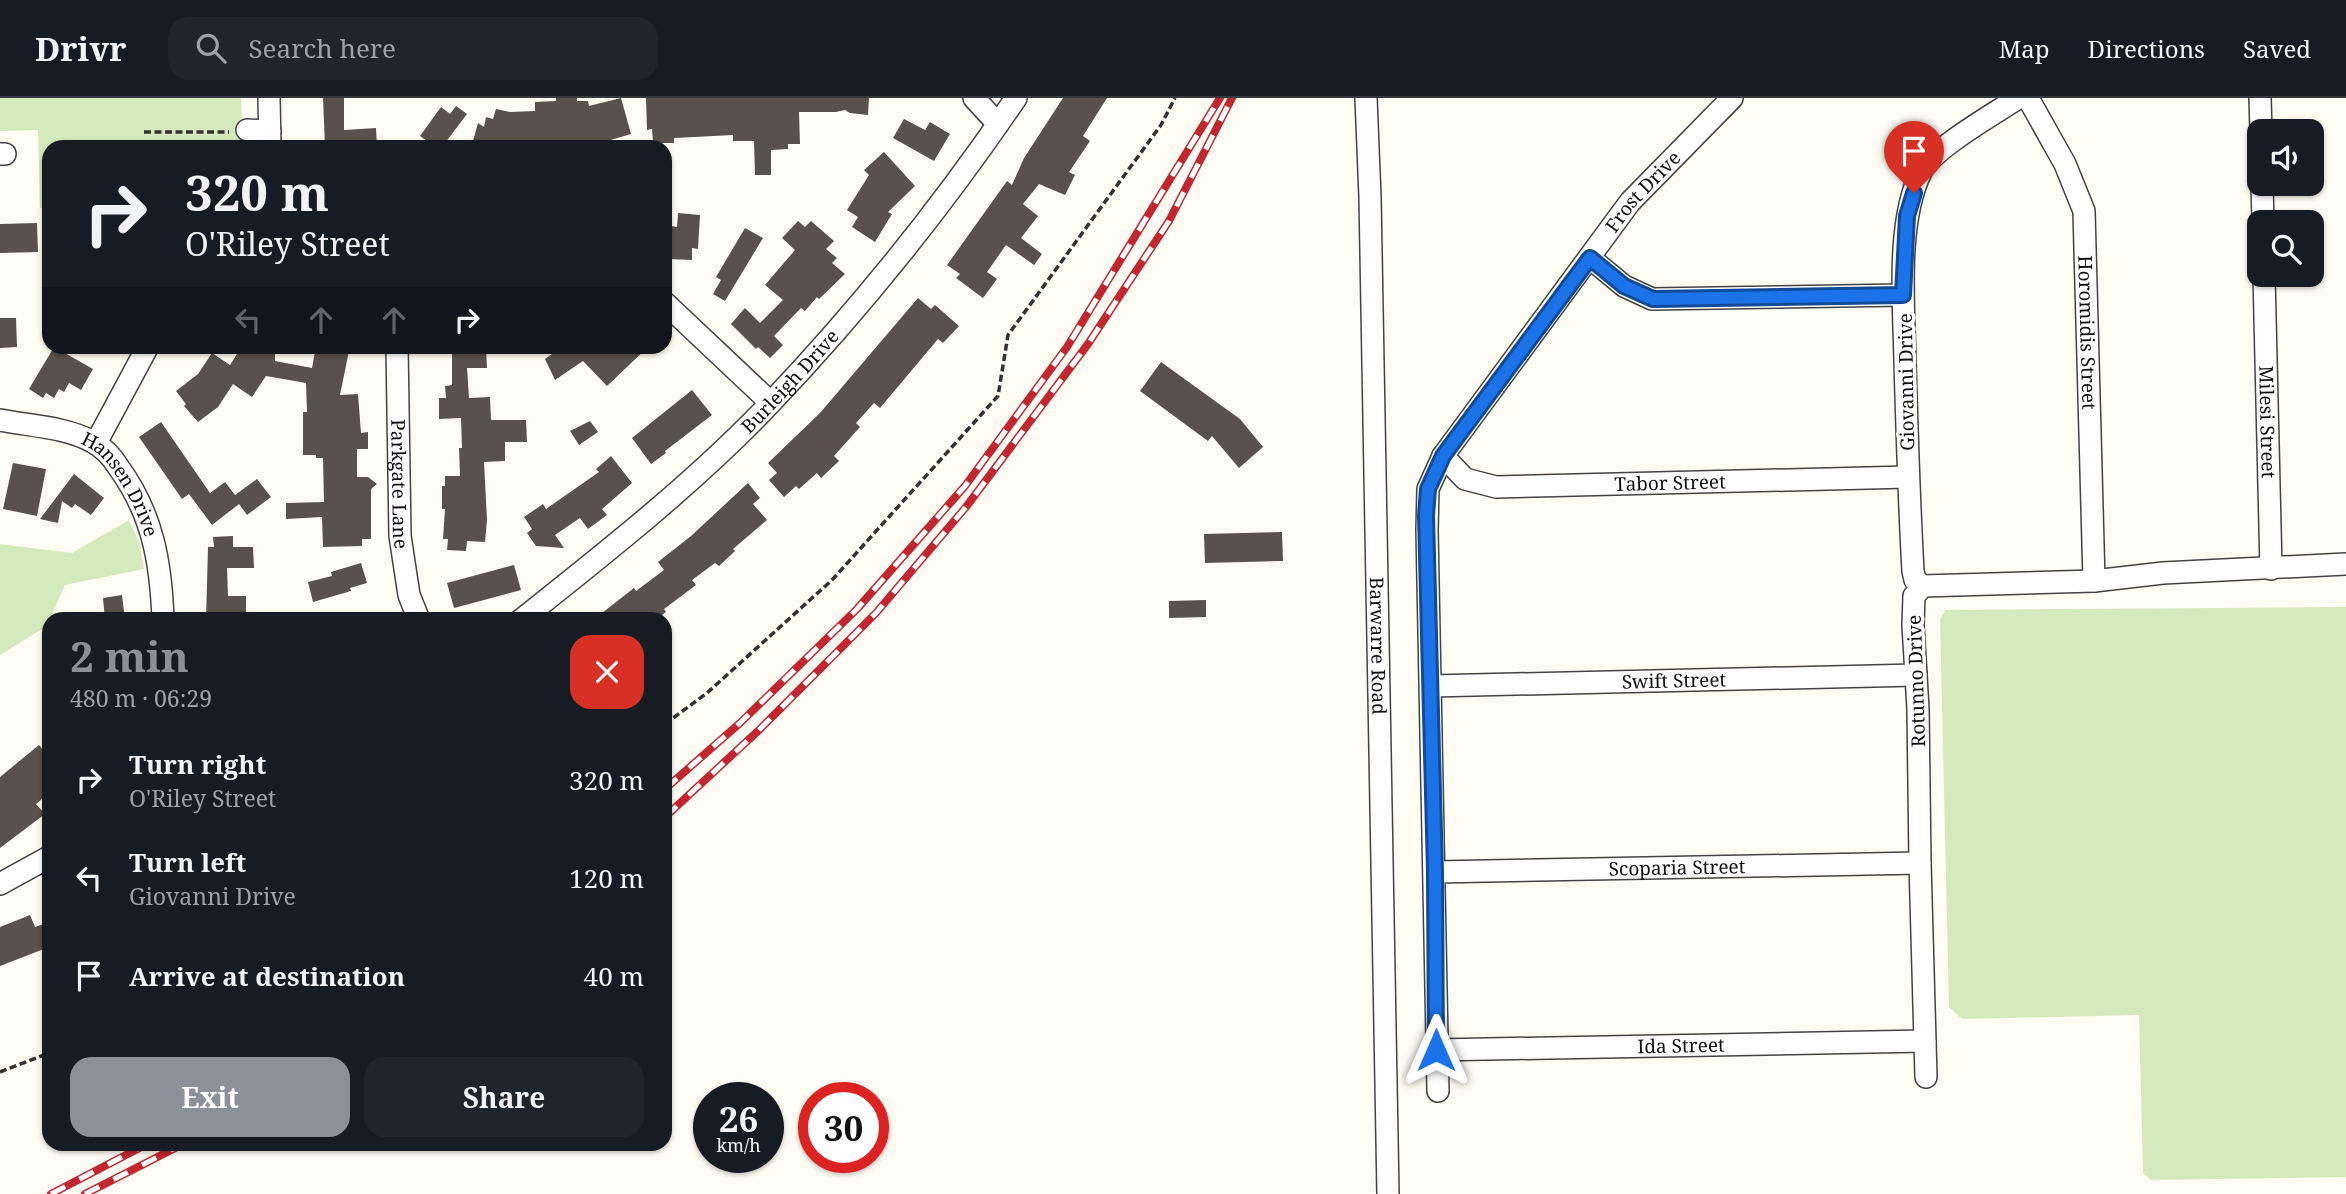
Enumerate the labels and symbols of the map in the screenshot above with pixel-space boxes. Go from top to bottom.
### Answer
pin [1884,121,1944,193]
street label: Frost Drive [1599,145,1686,237]
street label: Horomidis Street [2072,255,2102,410]
street label: Giovanni Drive [1892,313,1920,451]
street label: Burleigh Drive [735,324,845,439]
street label: Milesi Street [2253,365,2282,479]
street label: Parkgate Lane [385,419,415,551]
street label: Hansen Drive [77,425,164,540]
street label: Tabor Street [1614,468,1726,497]
street label: Barwarre Road [1364,577,1392,715]
street label: Rotunno Drive [1901,614,1931,748]
street label: Swift Street [1621,666,1727,695]
street label: Scoparia Street [1608,853,1746,882]
position arrow [1399,1013,1473,1087]
street label: Ida Street [1637,1032,1725,1059]
speed limit sign: 30 [798,1082,889,1173]

